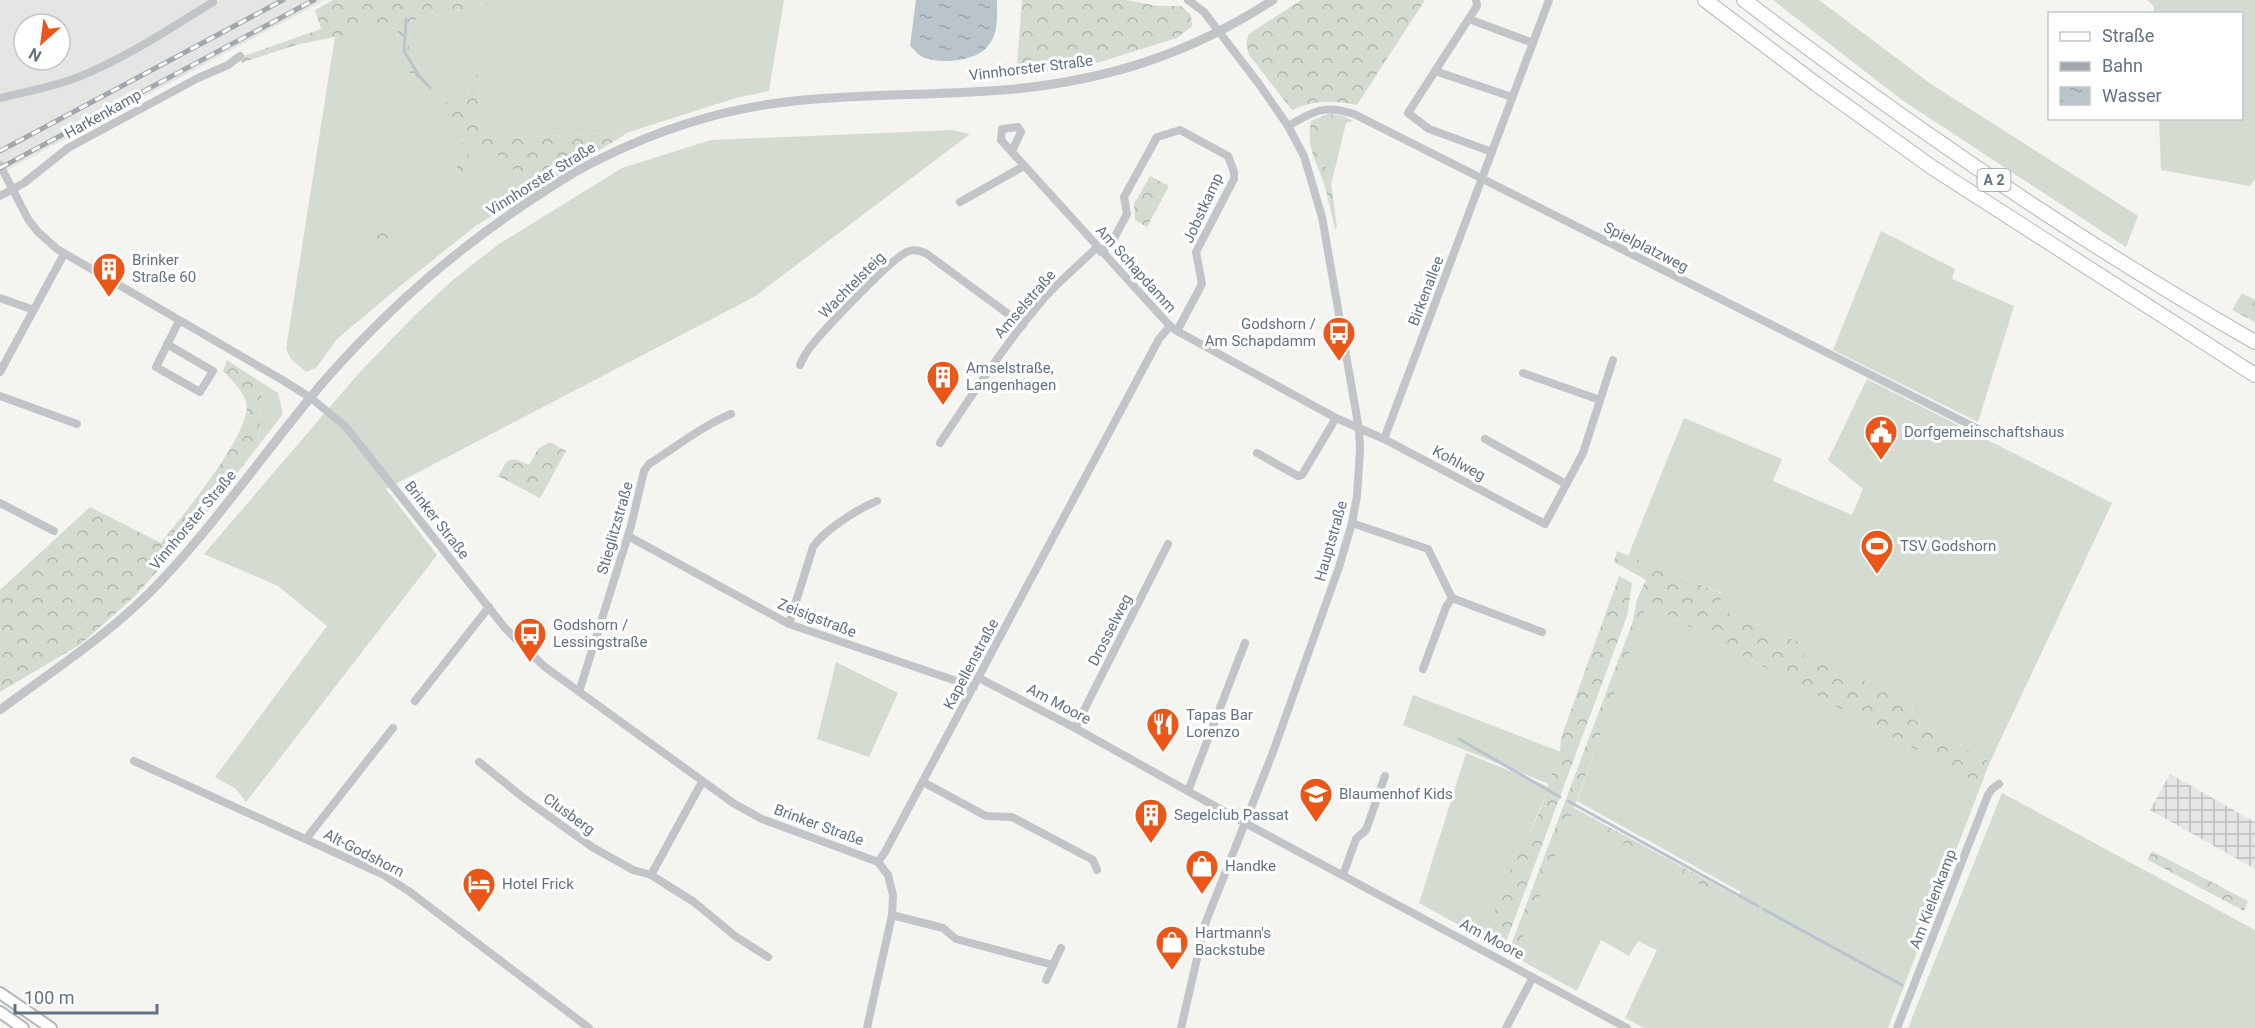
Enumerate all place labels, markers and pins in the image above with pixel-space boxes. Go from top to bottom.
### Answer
building icon: Brinker Straße 60 [91,251,127,298]
place label: Brinker Straße 60 [132,251,196,286]
place label: Godshorn / Am Schapdamm [1205,315,1316,350]
bus stop icon: Godshorn / Am Schapdamm [1321,315,1357,362]
building icon: Amselstraße, Langenhagen [925,359,961,406]
place label: Amselstraße, Langenhagen [966,359,1056,394]
public building icon: Dorfgemeinschaftshaus [1863,414,1899,461]
place label: Dorfgemeinschaftshaus [1904,423,2064,441]
sports icon: TSV Godshorn [1859,528,1895,575]
place label: TSV Godshorn [1900,537,1996,555]
bus stop icon: Godshorn / Lessingstraße [512,616,548,663]
place label: Godshorn / Lessingstraße [553,616,647,651]
restaurant icon: Tapas Bar Lorenzo [1145,706,1181,753]
place label: Tapas Bar Lorenzo [1186,706,1253,741]
school or university icon: Blaumenhof Kids [1298,776,1334,823]
place label: Blaumenhof Kids [1339,785,1453,803]
building icon: Segelclub Passat [1133,797,1169,844]
place label: Segelclub Passat [1174,806,1289,824]
shop icon: Handke [1184,848,1220,895]
place label: Handke [1225,857,1276,875]
hotel icon: Hotel Frick [461,866,497,913]
place label: Hotel Frick [502,875,574,893]
shop icon: Hartmann's Backstube [1154,924,1190,971]
place label: Hartmann's Backstube [1195,924,1271,959]

